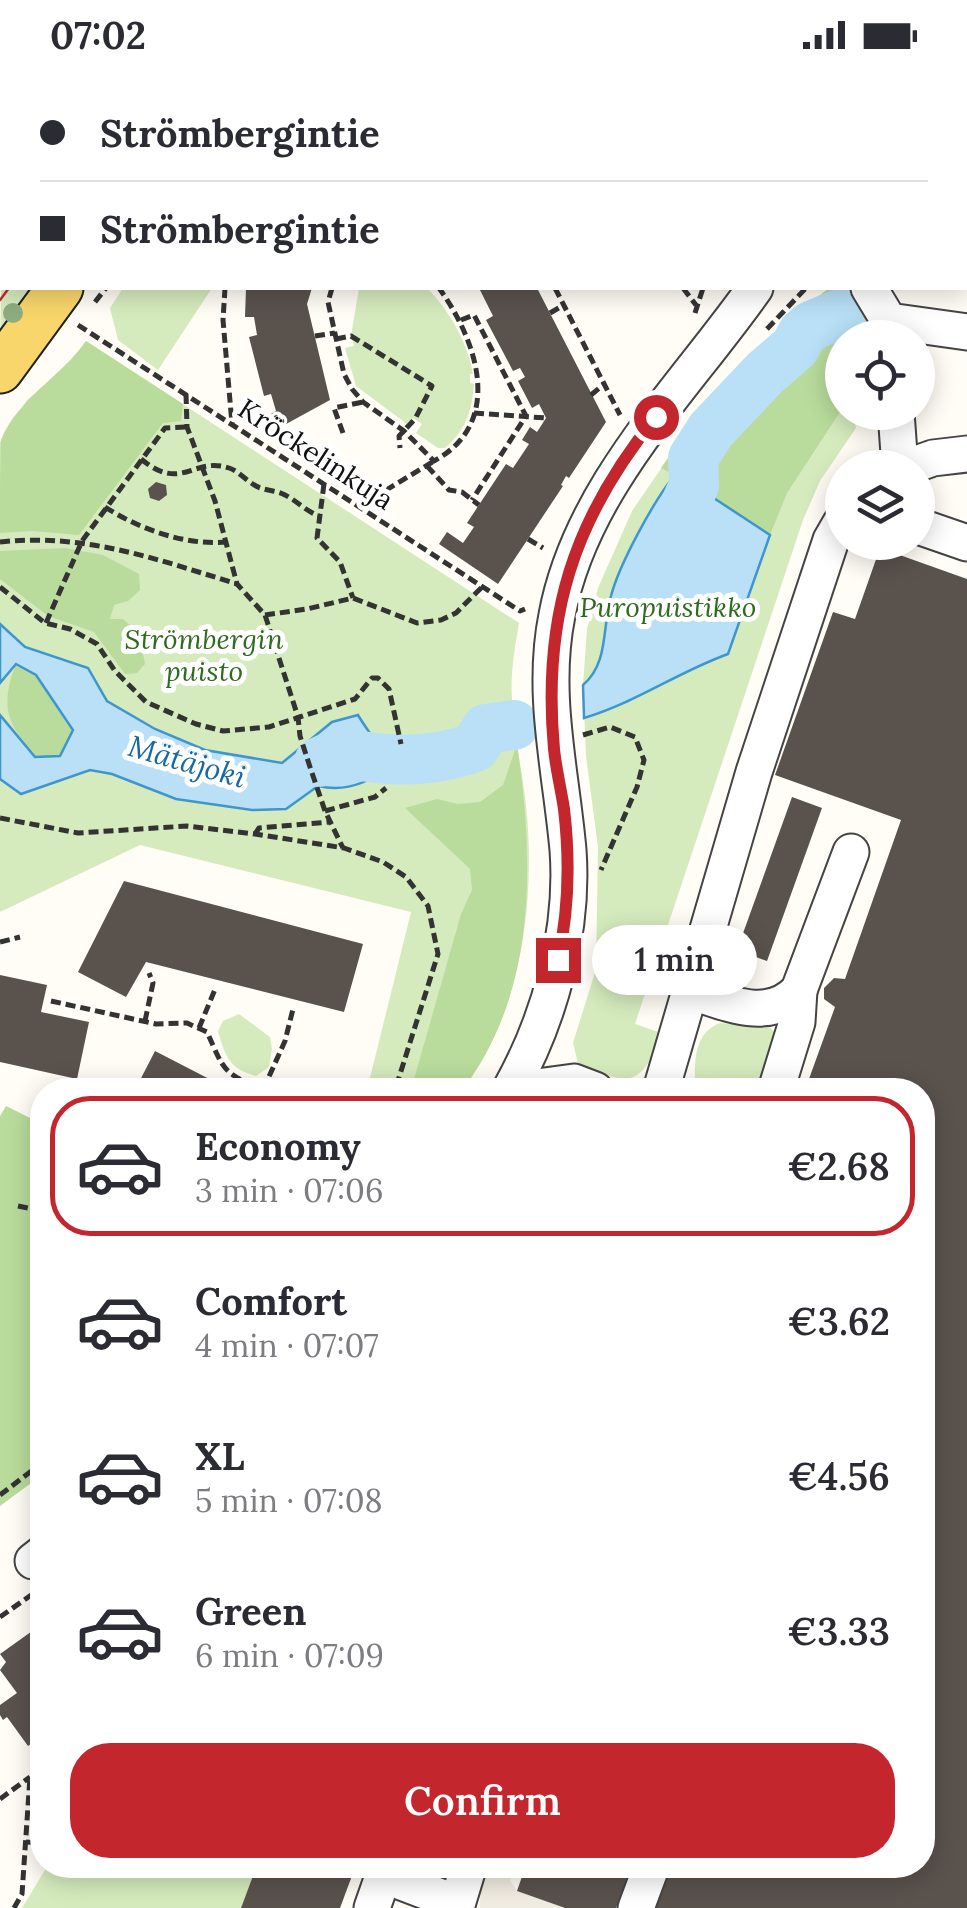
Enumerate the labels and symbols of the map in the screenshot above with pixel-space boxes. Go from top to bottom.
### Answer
street label: Kröckelinkuja [231,390,401,518]
route start [634,395,679,440]
park label: Puropuistikko [580,589,756,625]
park label: Strömbergin puisto [125,621,283,689]
water label: Mätäjoki [124,726,251,796]
callout: 1 min [593,925,758,995]
route end [536,938,581,983]

